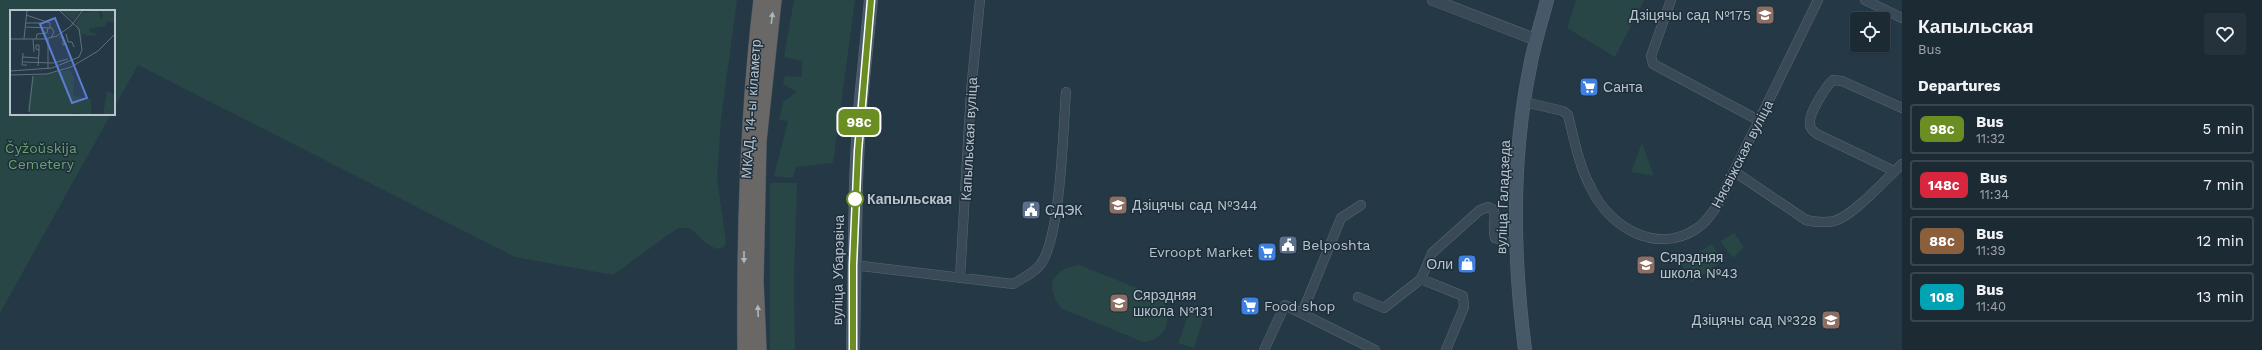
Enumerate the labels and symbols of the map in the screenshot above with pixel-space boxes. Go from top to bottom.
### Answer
school or university icon: Дзіцячы сад №175 [1754,4,1776,26]
place label: Дзіцячы сад №175 [1629,7,1751,23]
inset map [10,10,115,115]
one-way arrow [769,12,775,24]
street label: МКАД, 14-ы кіламетр [738,39,764,179]
supermarket icon: Санта [1578,76,1600,98]
street label: Капыльская вуліца [958,77,980,201]
place label: Санта [1603,79,1643,95]
street label: Нясвіжская вуліца [1708,97,1776,211]
line badge: 98с [836,109,882,135]
park label: Čyžoŭskija Cemetery [5,140,77,172]
street label: вуліца Галадзеда [1493,140,1513,254]
marker: Капыльская [846,190,864,208]
place label: Капыльская [867,191,952,207]
school or university icon: Дзіцячы сад №344 [1107,194,1129,216]
place label: Дзіцячы сад №344 [1132,197,1258,213]
public building icon: СДЭК [1020,199,1042,221]
place label: СДЭК [1045,202,1083,218]
street label: вуліца Убарэвіча [829,215,847,325]
public building icon: Belposhta [1277,234,1299,256]
place label: Belposhta [1302,237,1370,253]
supermarket icon: Evroopt Market [1256,241,1278,263]
place label: Evroopt Market [1149,244,1253,260]
place label: Сярэдняя школа №43 [1660,249,1738,281]
one-way arrow [741,251,747,264]
shop icon: Оли [1456,253,1478,275]
school or university icon: Сярэдняя школа №43 [1635,254,1657,276]
place label: Оли [1426,256,1453,272]
place label: Сярэдняя школа №131 [1133,287,1213,319]
school or university icon: Сярэдняя школа №131 [1108,292,1130,314]
supermarket icon: Food shop [1239,295,1261,317]
place label: Food shop [1264,298,1335,314]
one-way arrow [754,305,761,317]
school or university icon: Дзіцячы сад №328 [1820,309,1842,331]
place label: Дзіцячы сад №328 [1692,312,1817,328]

